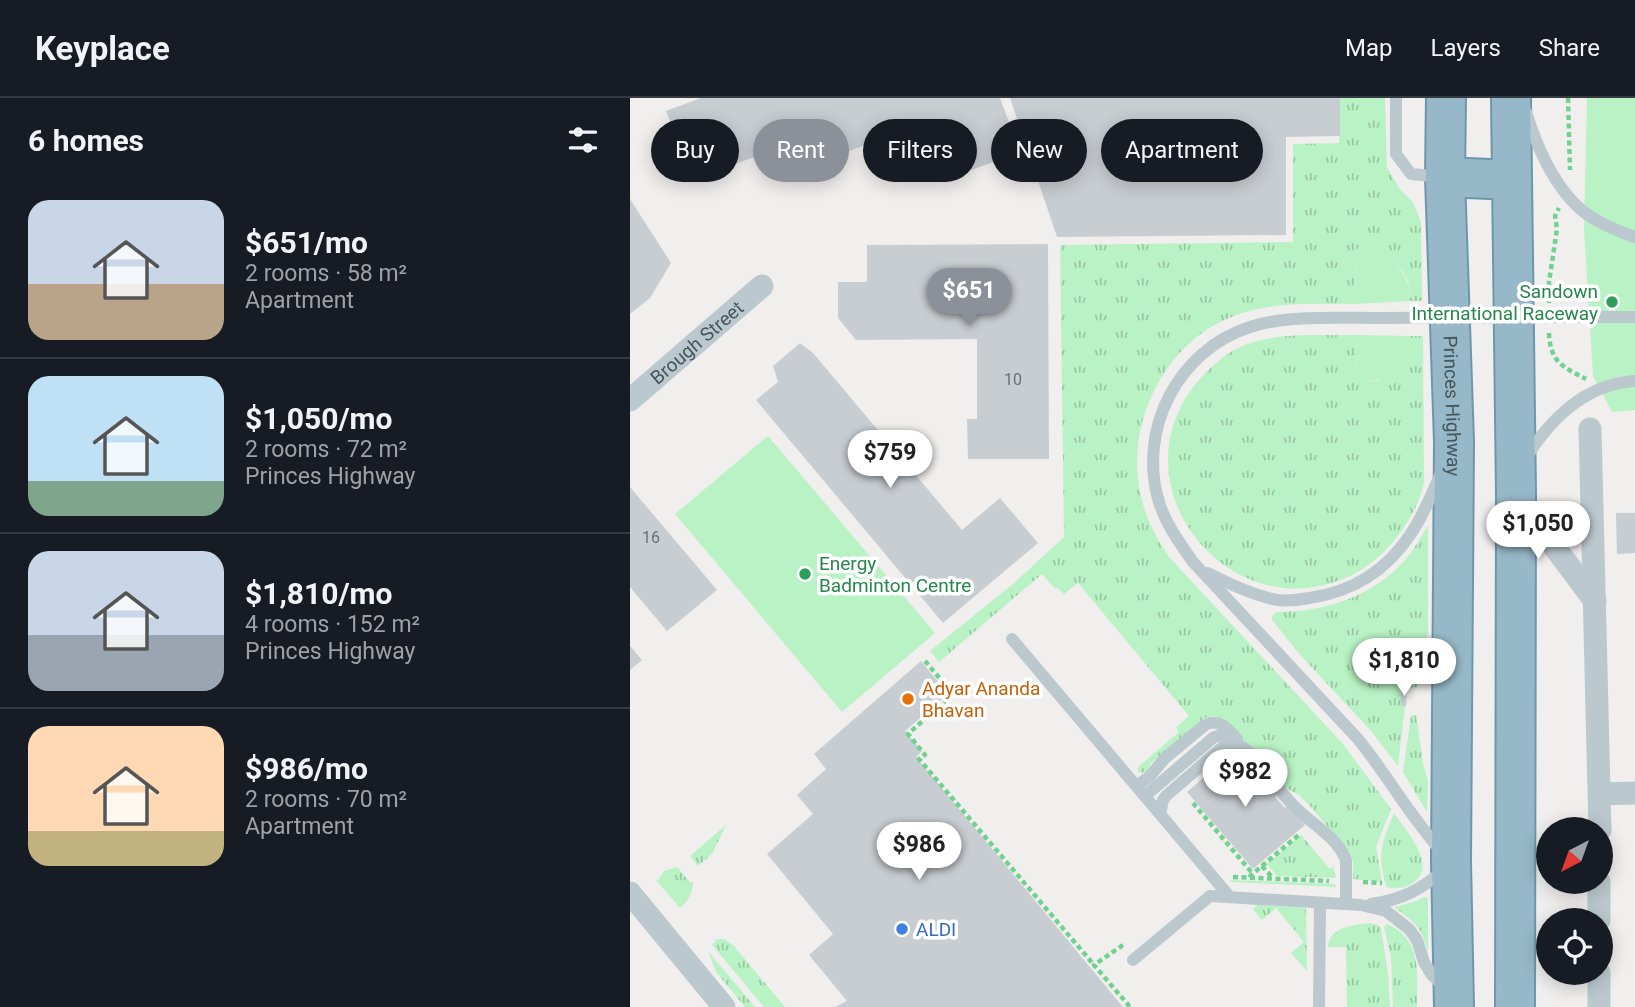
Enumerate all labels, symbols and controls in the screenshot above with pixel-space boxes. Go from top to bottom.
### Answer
text: Keyplace [35,29,170,68]
text: Map [1345,34,1393,62]
text: Layers [1431,34,1501,62]
text: Share [1539,34,1600,62]
chip: Buy [651,119,739,182]
chip: Rent [753,119,849,182]
chip: Filters [863,119,977,182]
chip: New [991,119,1087,182]
chip: Apartment [1101,119,1263,182]
icon: filters [564,121,602,159]
text: 6 homes [28,123,144,158]
text: $651/mo [245,225,368,260]
icon: home [84,228,168,312]
text: 2 rooms · 58 m² [245,260,407,287]
pin: $651 [928,268,1010,328]
text: $651 [943,277,995,304]
place label: Sandown International Raceway [1411,280,1598,325]
text: Apartment [245,287,354,314]
marker: Sandown International Raceway [1604,294,1620,310]
street label: Brough Street [645,296,748,389]
street label: Princes Highway [1439,335,1466,476]
house number: 10 [1004,370,1022,389]
text: $1,050/mo [245,401,393,436]
icon: home [84,404,168,488]
pin: $759 [849,430,931,490]
text: 2 rooms · 72 m² [245,436,407,463]
text: $759 [864,439,916,466]
text: Princes Highway [245,463,416,490]
pin: $1,050 [1481,502,1595,561]
text: $1,050 [1502,510,1574,537]
house number: 16 [642,528,660,547]
place label: Energy Badminton Centre [819,552,971,597]
marker: Energy Badminton Centre [797,566,813,582]
text: $1,810/mo [245,576,393,611]
icon: home [84,579,168,663]
text: 4 rooms · 152 m² [245,611,420,638]
text: Princes Highway [245,638,416,665]
pin: $1,810 [1347,638,1461,698]
text: $1,810 [1368,647,1440,674]
place label: Adyar Ananda Bhavan [922,677,1040,722]
marker: Adyar Ananda Bhavan [900,691,916,707]
pin: $982 [1204,750,1286,809]
text: $986/mo [245,751,368,786]
icon: home [84,754,168,838]
text: $982 [1219,758,1271,785]
text: 2 rooms · 70 m² [245,786,407,813]
text: Apartment [245,813,354,840]
north arrow [1536,817,1614,894]
map controls [1536,817,1613,985]
pin: $986 [878,822,960,882]
text: $986 [893,831,945,858]
button: locate [1536,908,1613,985]
place label: ALDI [916,918,956,941]
marker: ALDI [894,921,910,937]

